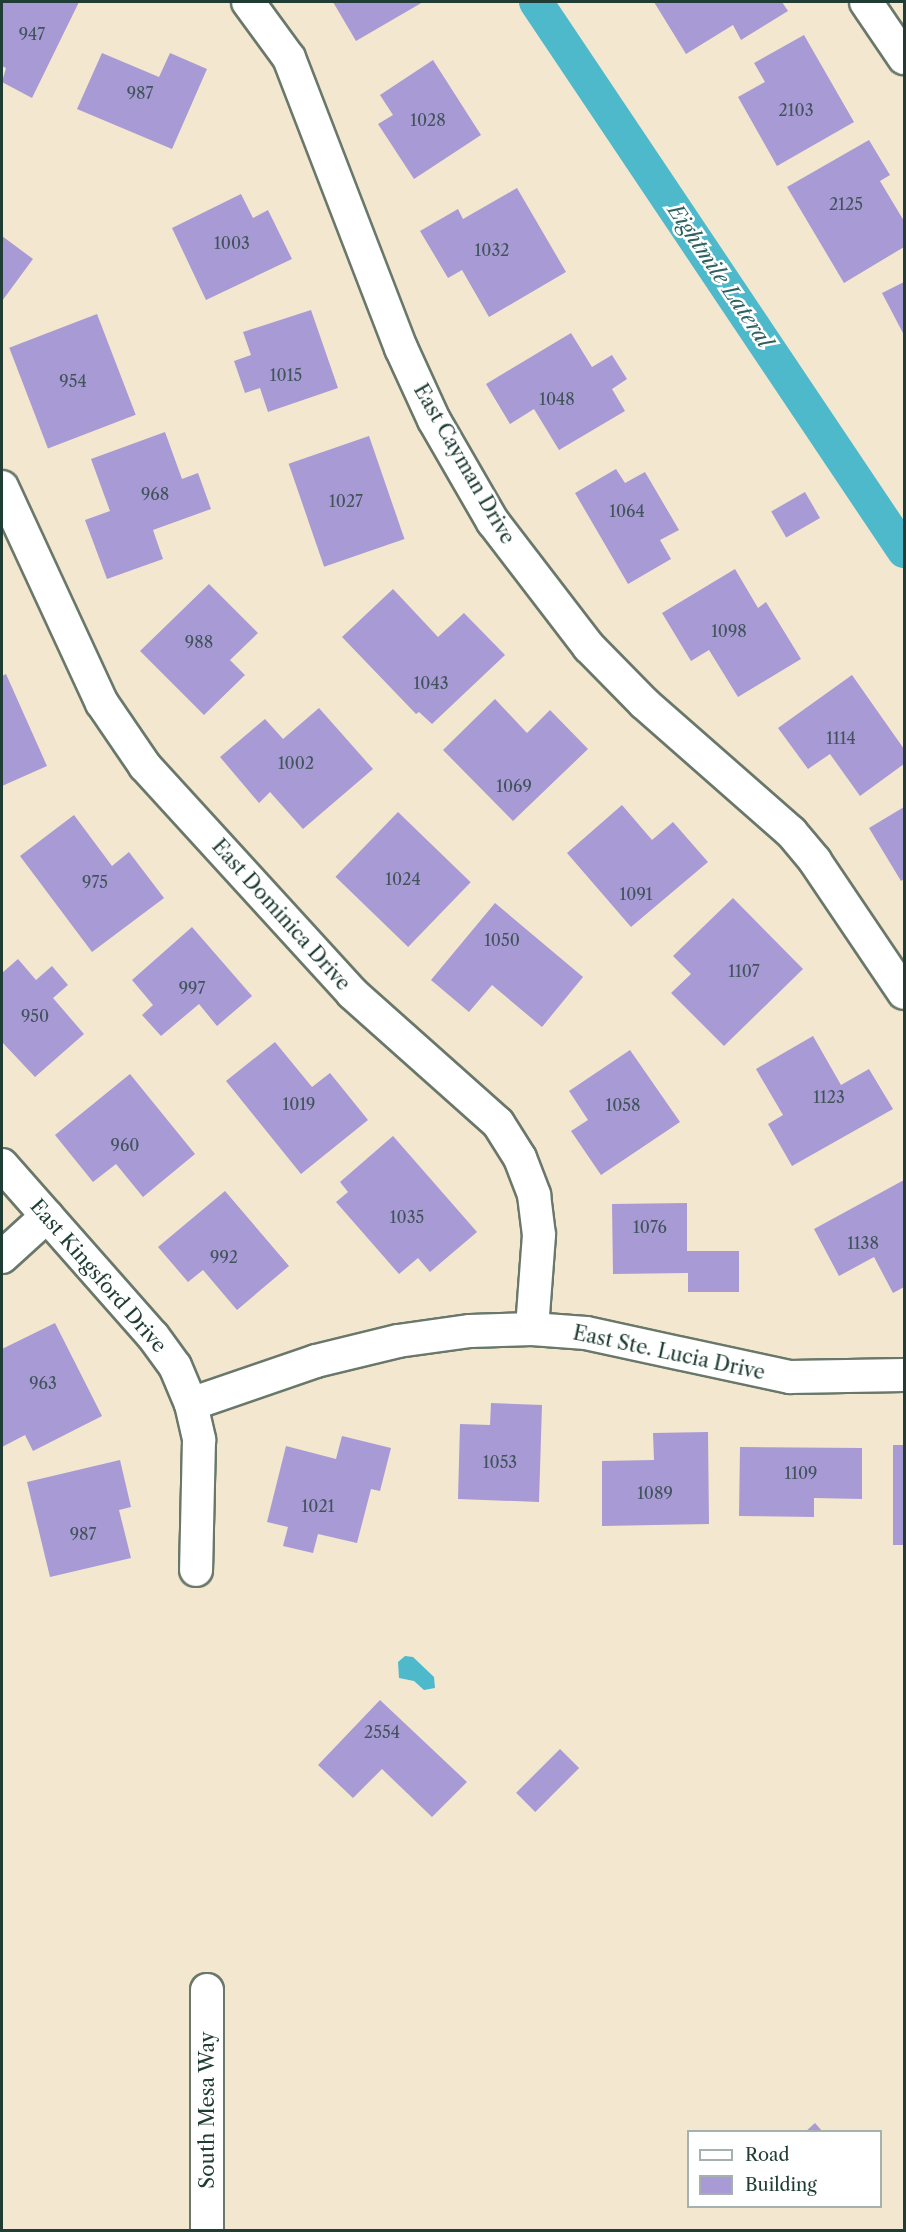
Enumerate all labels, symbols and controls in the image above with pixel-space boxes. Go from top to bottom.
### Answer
house number: 947 [19,24,45,44]
house number: 987 [127,83,153,103]
house number: 2103 [779,100,813,120]
house number: 1028 [410,110,446,130]
house number: 2125 [829,194,863,214]
water label: Eightmile Lateral [662,199,778,353]
house number: 1003 [214,233,250,253]
house number: 1032 [475,240,509,260]
house number: 1015 [270,365,302,385]
house number: 954 [59,371,87,391]
street label: East Cayman Drive [408,380,520,548]
house number: 1048 [539,389,575,409]
house number: 968 [141,484,169,504]
house number: 1027 [329,491,363,511]
house number: 1064 [609,501,645,521]
house number: 1098 [711,621,747,641]
house number: 988 [185,632,213,652]
house number: 1043 [414,673,448,693]
house number: 1114 [826,728,856,748]
house number: 1002 [278,753,314,773]
house number: 1069 [496,776,532,796]
street label: East Dominica Drive [207,834,355,996]
house number: 1024 [385,869,421,889]
house number: 975 [82,872,108,892]
house number: 1091 [620,884,652,904]
house number: 1050 [484,930,520,950]
house number: 1107 [728,961,760,981]
house number: 997 [179,978,205,998]
house number: 950 [21,1006,49,1026]
house number: 1123 [813,1087,845,1107]
house number: 1019 [283,1094,315,1114]
house number: 1058 [605,1095,641,1115]
house number: 960 [111,1135,139,1155]
street label: East Kingsford Drive [25,1194,171,1358]
house number: 1035 [390,1207,424,1227]
house number: 1076 [633,1217,667,1237]
house number: 1138 [847,1233,879,1253]
house number: 992 [210,1247,238,1267]
street label: East Ste. Lucia Drive [571,1321,767,1385]
house number: 963 [29,1373,57,1393]
house number: 1053 [483,1452,517,1472]
house number: 1109 [785,1463,817,1483]
house number: 1089 [637,1483,673,1503]
house number: 1021 [302,1496,334,1516]
house number: 987 [70,1524,96,1544]
house number: 2554 [364,1722,400,1742]
street label: South Mesa Way [195,2031,219,2189]
legend [687,2130,882,2208]
text: Road [745,2144,790,2166]
text: Building [745,2174,817,2196]

